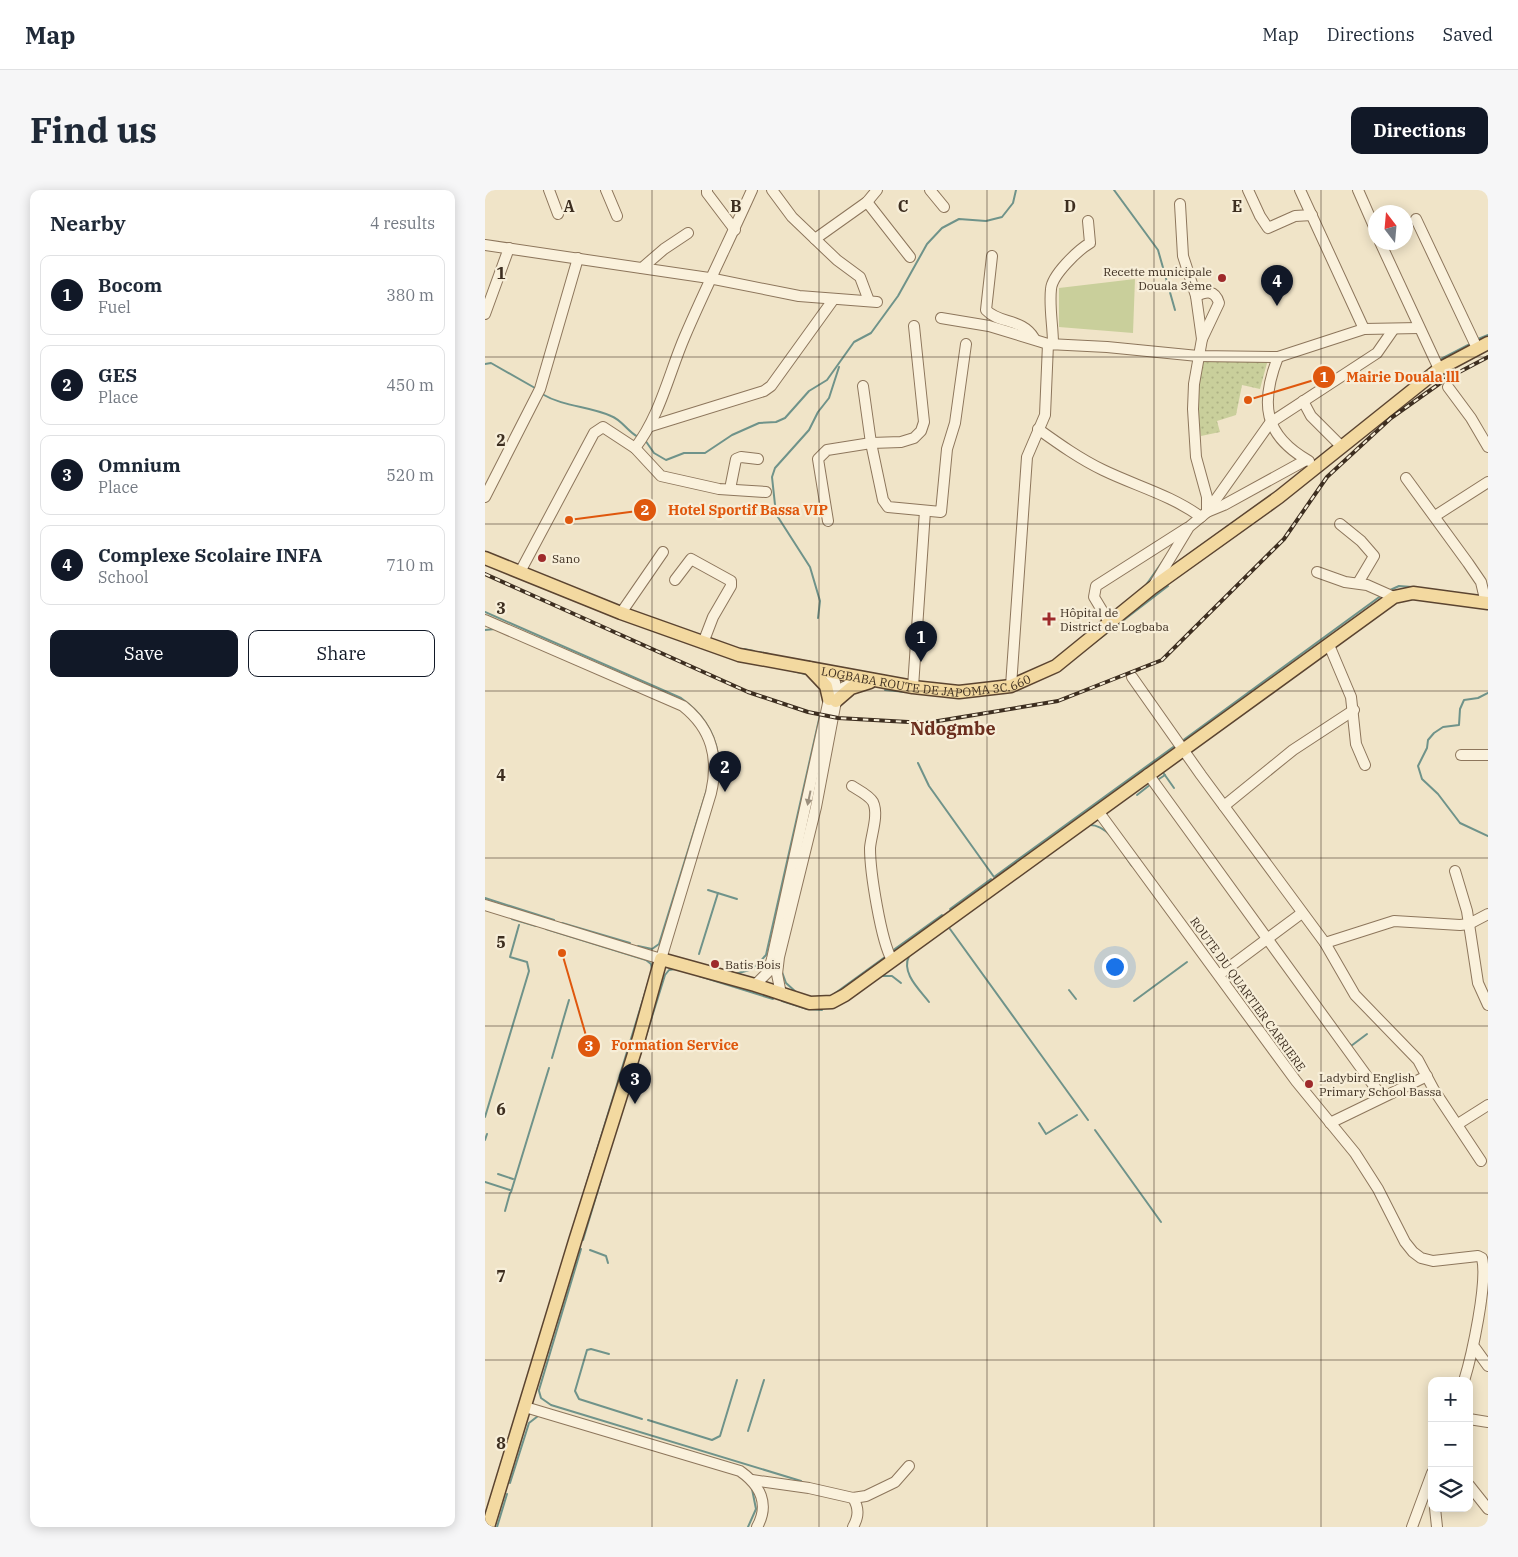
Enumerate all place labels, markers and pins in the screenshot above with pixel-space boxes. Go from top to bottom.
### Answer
place label: Recette municipale Douala 3ème [1103,264,1212,293]
pin: 4 [1261,265,1293,306]
marker: Recette municipale Douala 3ème [1216,272,1228,284]
callout: Mairie Douala lll [1312,362,1470,391]
callout: Hotel Sportif Bassa VIP [633,495,838,524]
place label: Sano [552,551,580,566]
marker: Sano [536,552,548,564]
place label: Hôpital de District de Logbaba [1060,605,1170,634]
marker: Hôpital de District de Logbaba [1042,612,1056,626]
pin: 1 [905,621,937,662]
pin: 2 [709,751,741,792]
place label: Batis Bois [725,957,781,972]
marker: Batis Bois [709,958,721,970]
callout: Formation Service [576,1031,749,1060]
pin: 3 [619,1063,651,1104]
place label: Ladybird English Primary School Bassa [1319,1070,1442,1099]
marker: Ladybird English Primary School Bassa [1303,1078,1315,1090]

